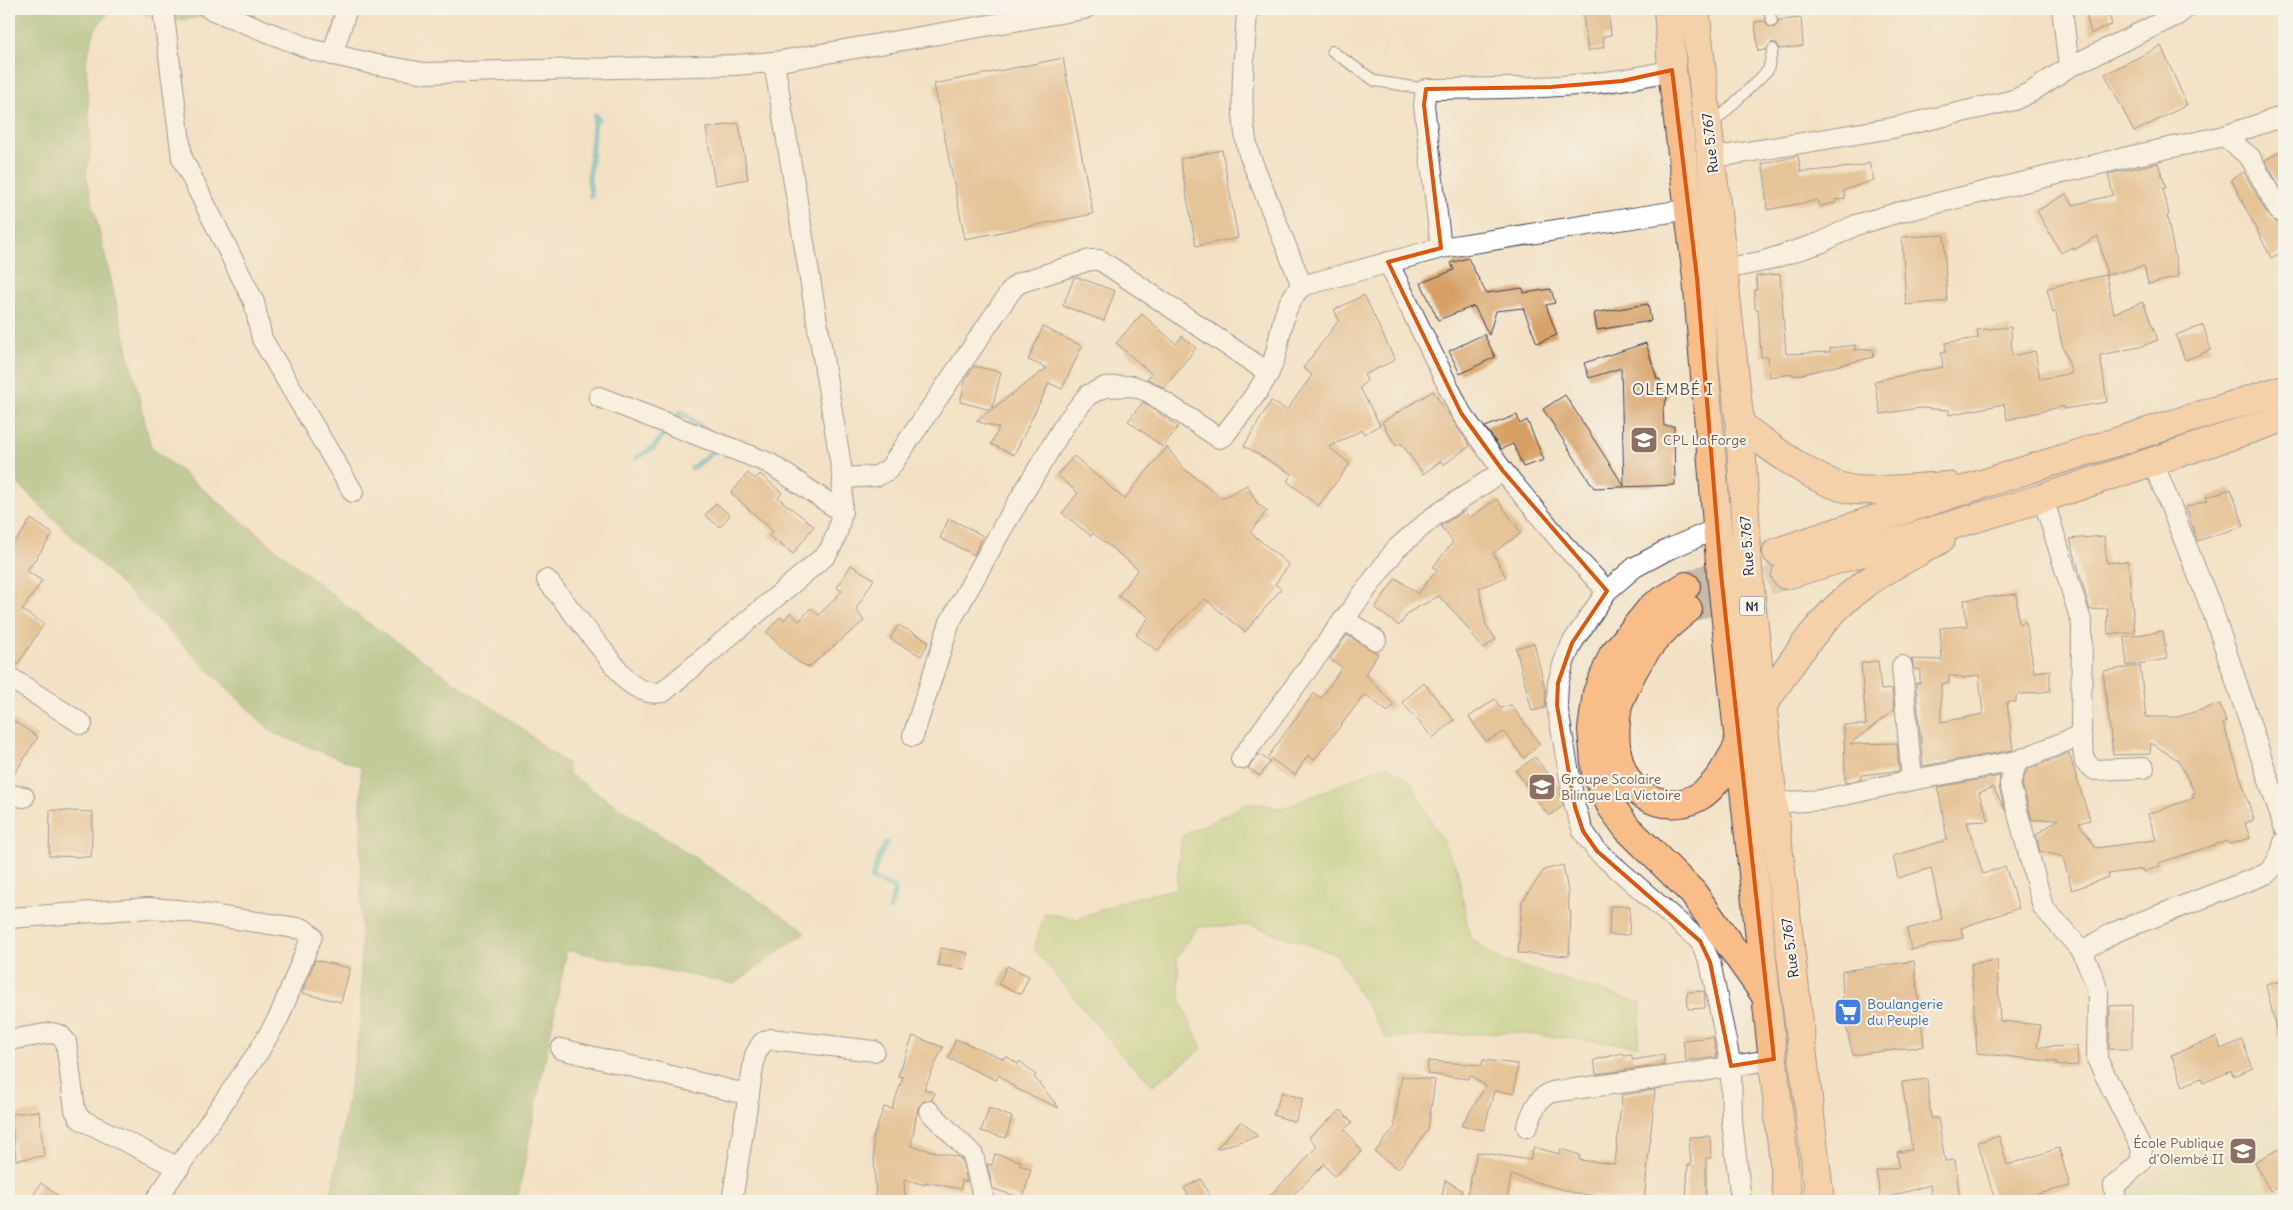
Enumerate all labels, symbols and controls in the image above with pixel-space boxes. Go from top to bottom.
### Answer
street label: Rue 5.767 [1698,112,1722,174]
district label: OLEMBÉ I [1632,379,1714,399]
school or university icon: CPL La Forge [1629,425,1659,455]
place label: CPL La Forge [1663,431,1747,449]
street label: Rue 5.767 [1736,515,1758,577]
road number: N1 [1740,596,1764,616]
place label: Groupe Scolaire Bilingue La Victoire [1561,770,1681,804]
school or university icon: Groupe Scolaire Bilingue La Victoire [1527,772,1557,802]
street label: Rue 5.767 [1777,917,1803,979]
place label: Boulangerie du Peuple [1867,995,1943,1029]
supermarket icon: Boulangerie du Peuple [1833,997,1863,1027]
place label: École Publique d'Olembé II [2133,1134,2224,1168]
school or university icon: École Publique d'Olembé II [2228,1136,2258,1166]

